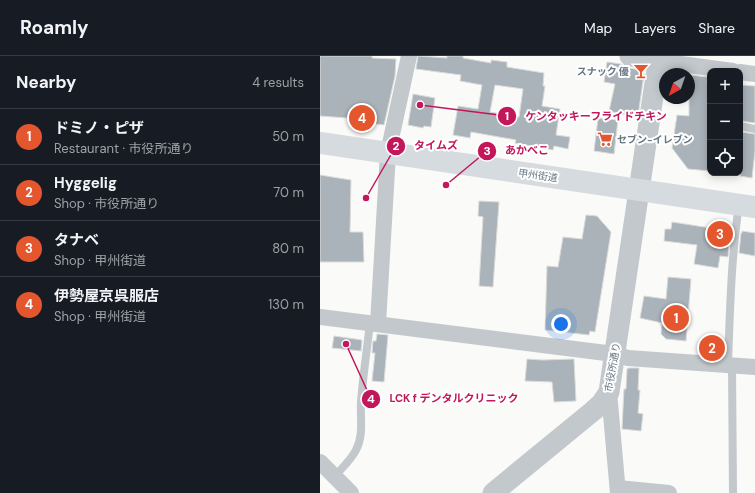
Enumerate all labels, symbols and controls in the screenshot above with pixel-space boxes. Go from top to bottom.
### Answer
text: Roamly [20,15,89,40]
text: Map [584,19,612,37]
text: Layers [634,19,676,37]
text: Share [698,19,735,37]
bar icon: スナック 優 [632,62,650,80]
place label: スナック 優 [577,65,629,78]
north arrow [659,68,695,104]
map controls [707,68,743,176]
button: + [707,68,743,104]
text: Nearby [16,71,76,93]
text: 4 results [252,74,304,91]
pin: 4 [349,103,375,133]
button: − [707,104,743,140]
callout: ケンタッキーフライドチキン [497,105,676,128]
text: 1 [505,108,509,124]
text: ケンタッキーフライドチキン [525,109,667,123]
text: ドミノ・ピザ [54,118,144,138]
text: 1 [27,128,31,145]
text: 50 m [272,128,304,145]
supermarket icon: セブン-イレブン [596,130,614,148]
place label: セブン-イレブン [617,133,693,146]
callout: タイムズ [386,134,466,157]
text: 2 [393,138,400,154]
text: タイムズ [414,138,458,152]
callout: あかべこ [477,139,557,162]
text: Restaurant · 市役所通り [54,140,194,157]
button: locate [707,140,743,176]
text: 3 [483,143,491,159]
text: あかべこ [505,143,549,157]
street label: 甲州街道 [517,166,559,185]
text: Hyggelig [54,173,117,193]
text: 2 [25,184,33,201]
text: 70 m [273,184,304,201]
text: Shop · 市役所通り [54,195,159,212]
pin: 3 [707,219,733,249]
text: タナベ [54,230,99,250]
text: 3 [25,240,33,257]
text: 80 m [272,240,304,257]
text: Shop · 甲州街道 [54,252,146,269]
text: 伊勢屋京呉服店 [54,286,159,306]
text: 4 [25,296,33,313]
text: 130 m [268,296,304,313]
pin: 1 [663,303,689,333]
text: Shop · 甲州街道 [54,308,146,325]
your location [551,314,571,334]
pin: 2 [699,333,725,363]
street label: 市役所通り [602,341,623,393]
callout: LCK f デンタルクリニック [361,387,526,410]
text: 4 [367,391,375,407]
text: LCK f デンタルクリニック [389,391,519,405]

